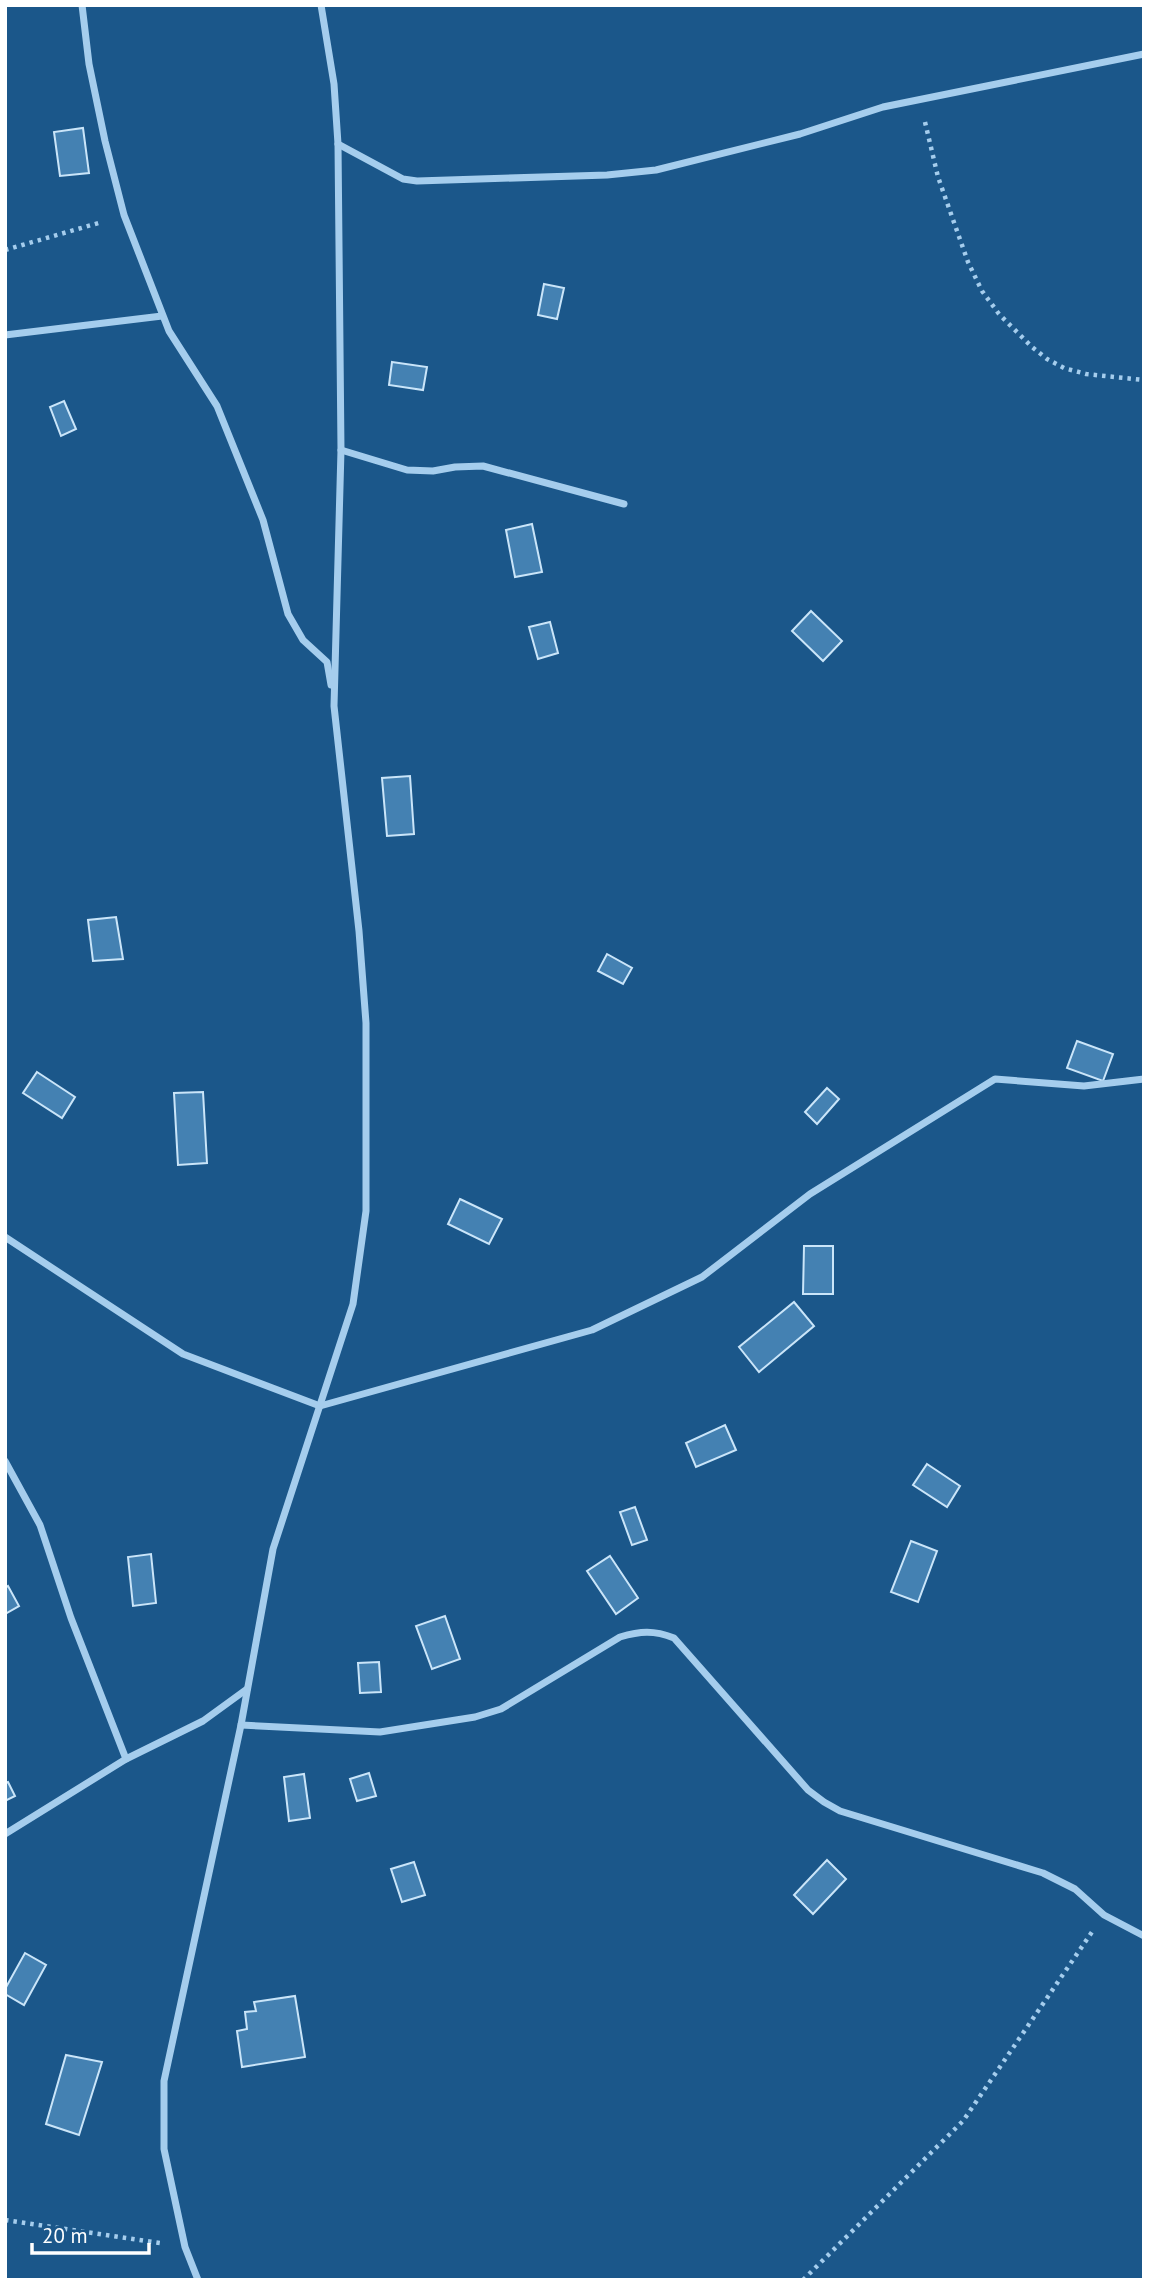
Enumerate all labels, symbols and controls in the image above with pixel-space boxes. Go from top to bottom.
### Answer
scale bar [32,2212,149,2256]
text: 20 m [42,2222,88,2249]

